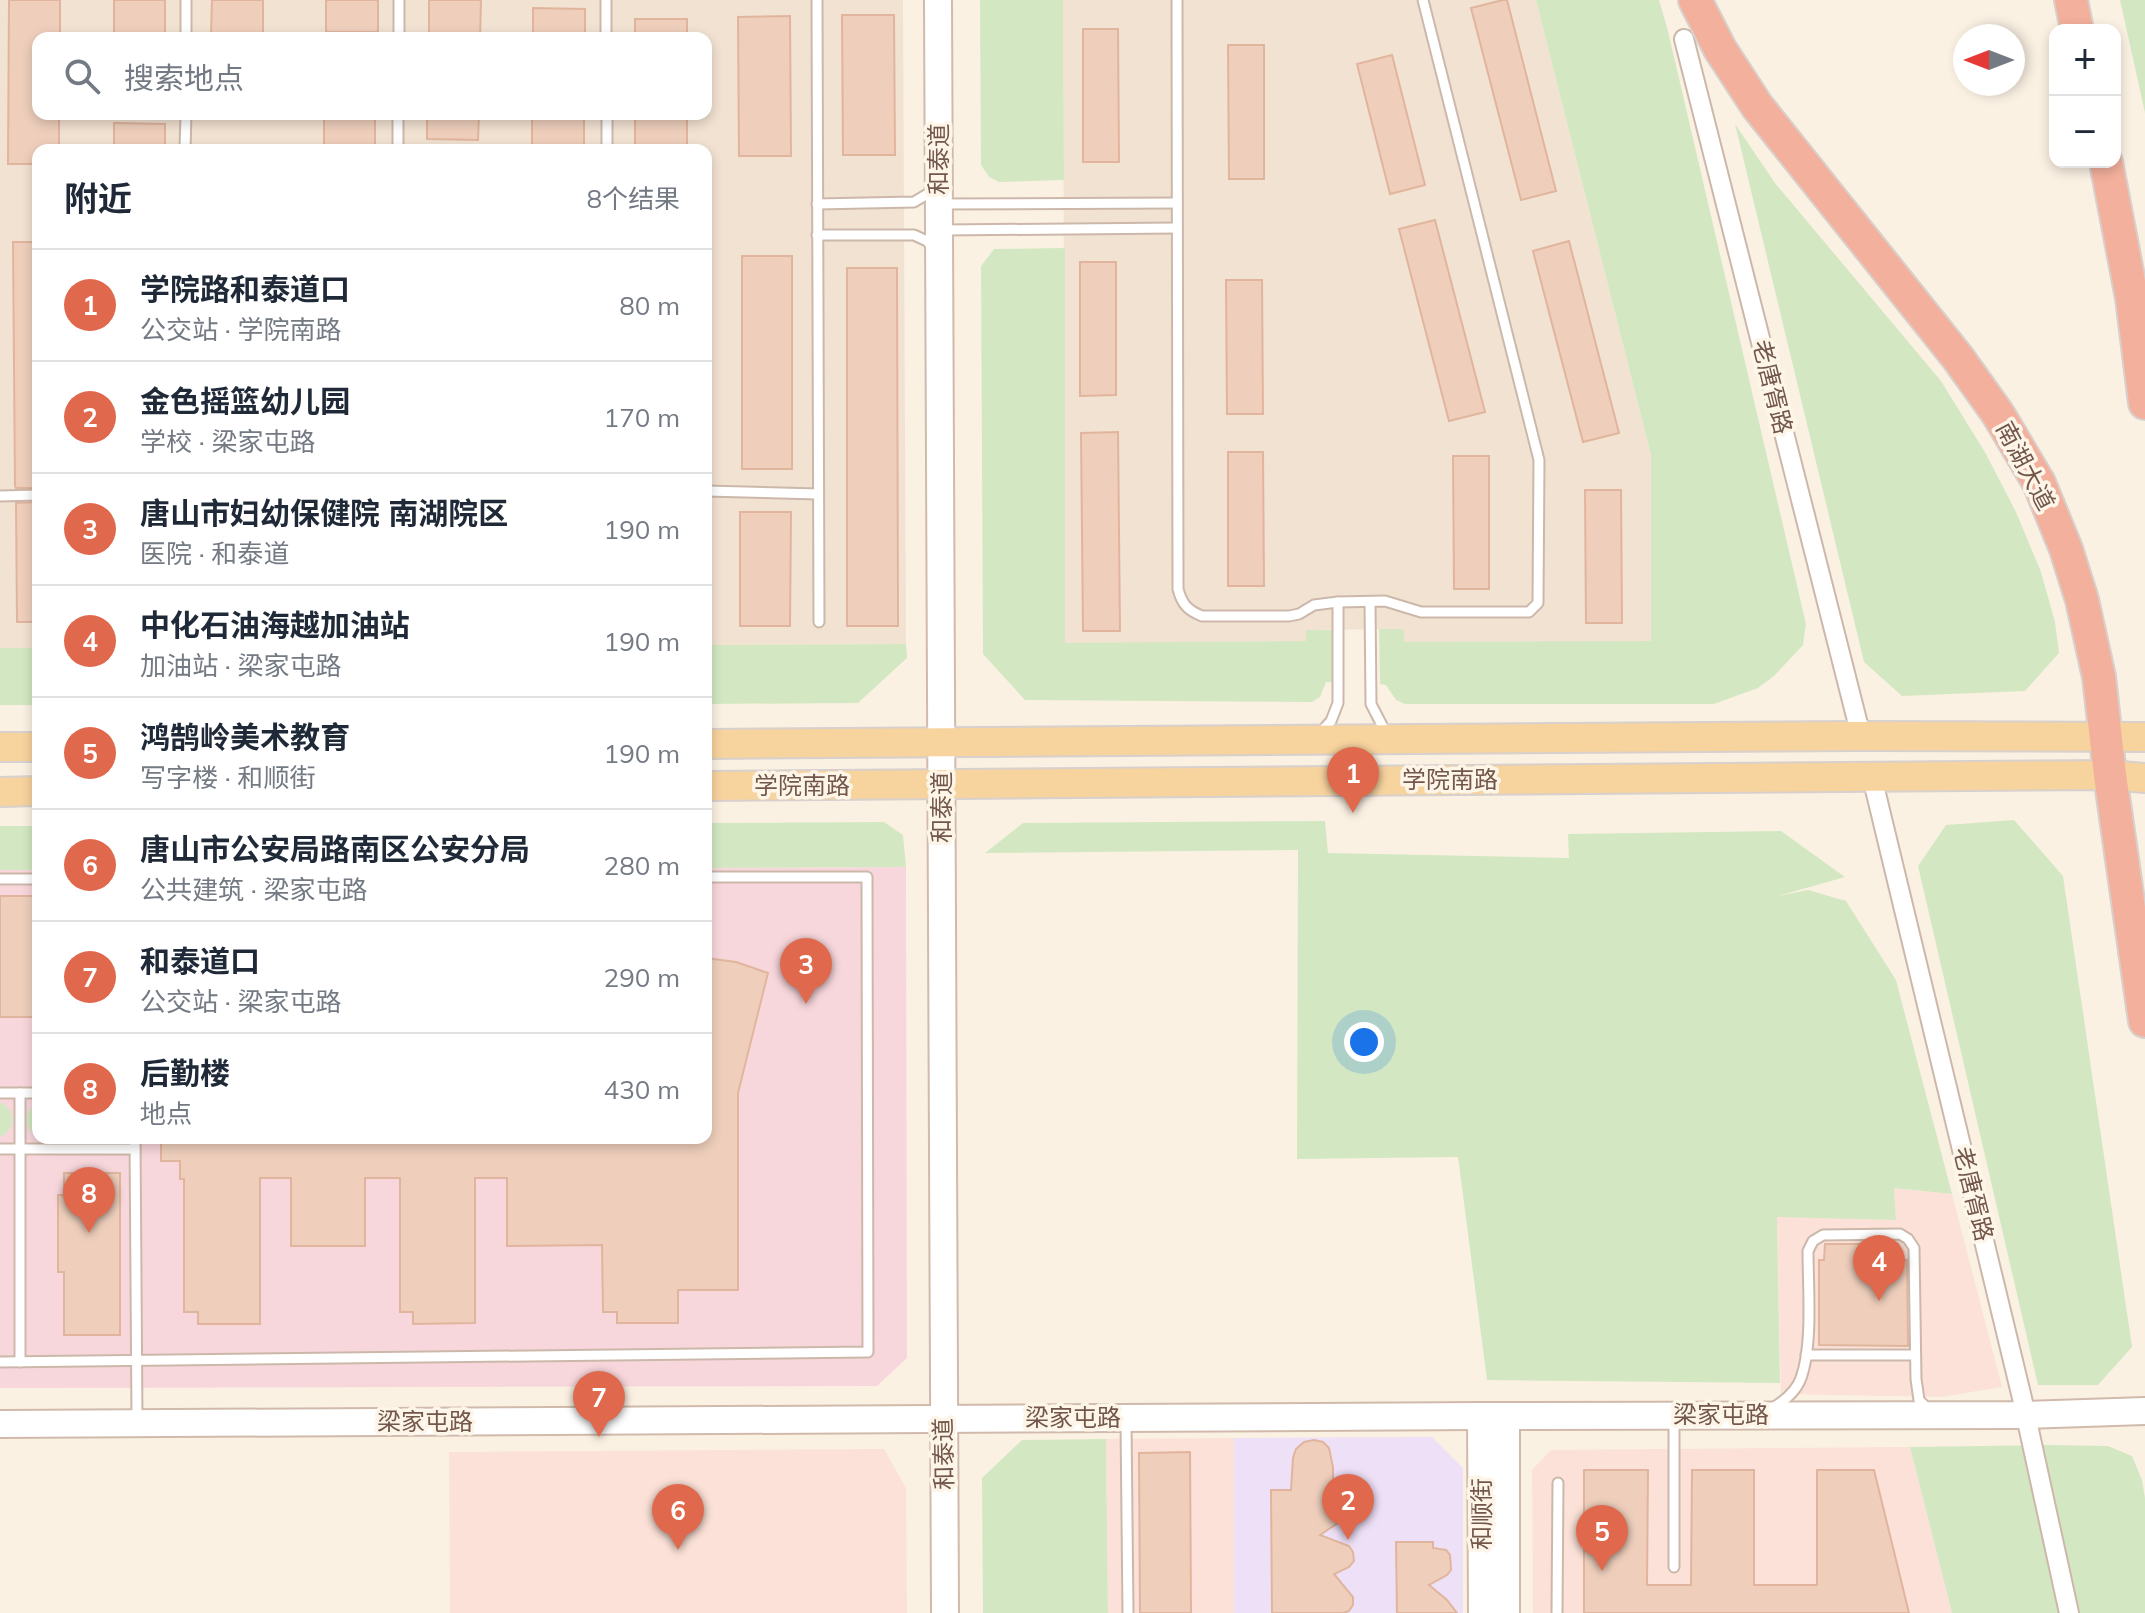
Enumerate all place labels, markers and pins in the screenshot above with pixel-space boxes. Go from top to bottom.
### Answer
pin: 1 [1327,747,1379,813]
pin: 3 [780,938,832,1004]
pin: 8 [63,1167,115,1233]
pin: 4 [1853,1235,1905,1301]
pin: 7 [573,1371,625,1437]
pin: 2 [1322,1474,1374,1540]
pin: 6 [652,1484,704,1550]
pin: 5 [1576,1505,1628,1571]

